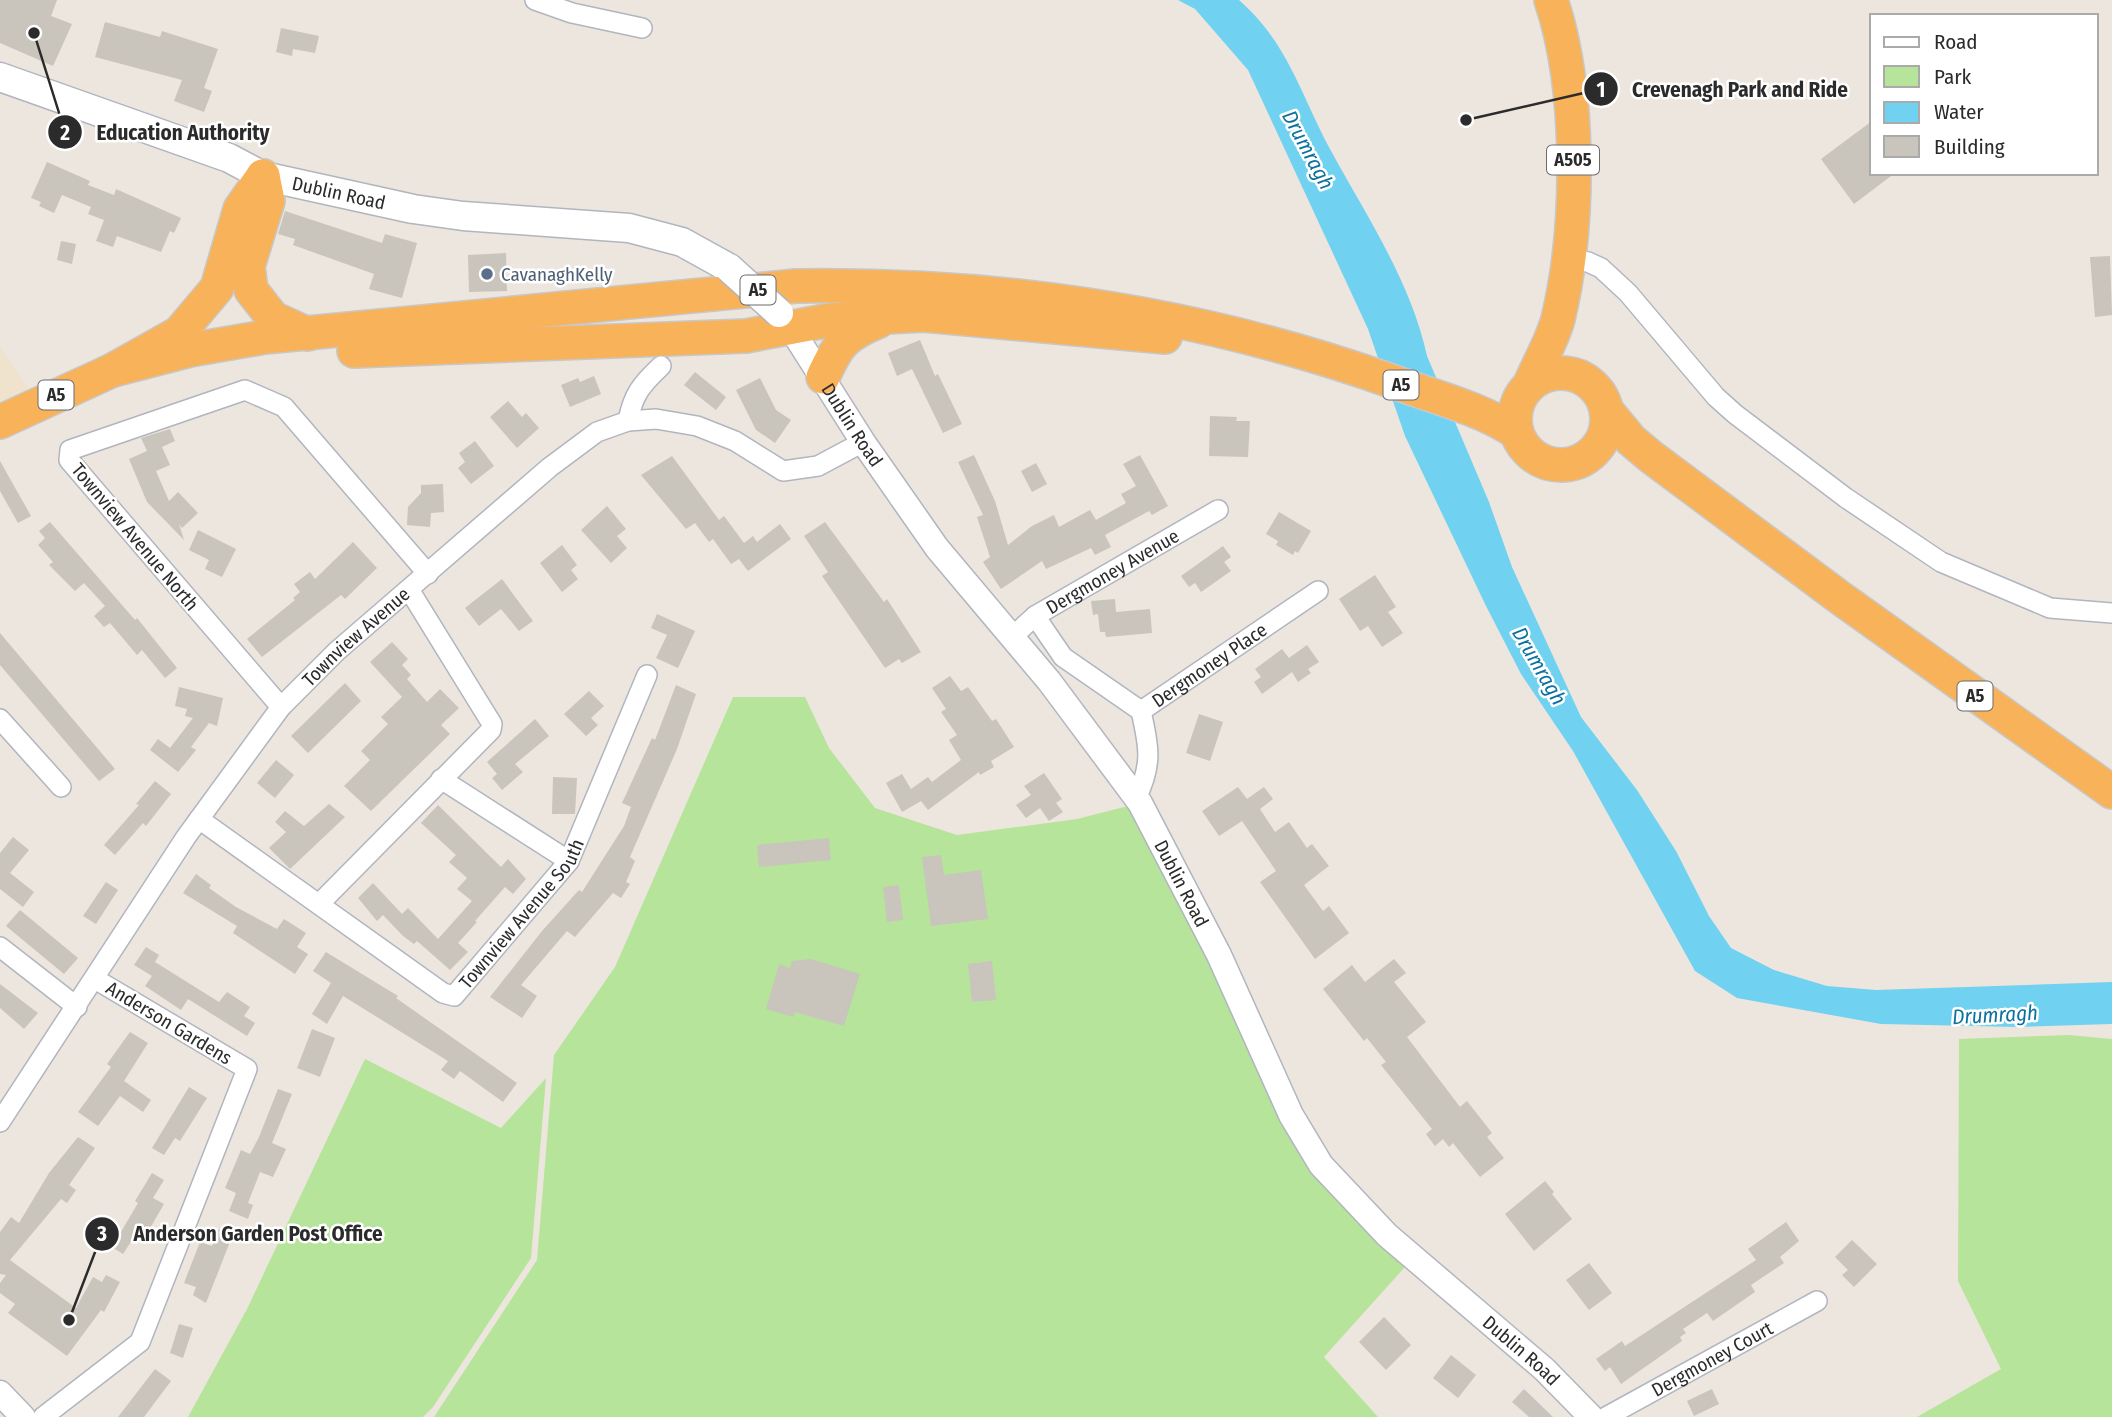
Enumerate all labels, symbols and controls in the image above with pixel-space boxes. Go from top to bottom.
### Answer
legend [1870,14,2098,175]
text: Road [1934,29,1978,55]
text: Park [1934,64,1972,90]
callout: Crevenagh Park and Ride [1583,68,1862,110]
text: 1 [1597,77,1605,103]
text: Crevenagh Park and Ride [1632,77,1848,103]
text: Water [1934,99,1984,125]
water label: Drumragh [1276,106,1340,194]
callout: Education Authority [48,111,284,153]
text: 2 [59,120,70,146]
text: Education Authority [96,120,271,146]
text: Building [1934,134,2005,160]
road number: A505 [1547,146,1599,174]
street label: Dublin Road [290,171,388,214]
place label: CavanaghKelly [501,263,613,286]
marker: CavanaghKelly [479,266,495,282]
road number: A5 [740,276,776,304]
road number: A5 [1384,370,1418,400]
street label: Dublin Road [817,379,888,471]
road number: A5 [38,380,74,410]
street label: Townview Avenue North [67,459,203,615]
street label: Dergmoney Avenue [1042,524,1183,619]
street label: Townview Avenue [297,582,414,691]
street label: Dergmoney Place [1147,618,1271,712]
water label: Drumragh [1506,622,1572,710]
road number: A5 [1958,682,1993,710]
street label: Townview Avenue South [454,835,589,993]
street label: Dublin Road [1150,836,1214,931]
street label: Anderson Gardens [102,976,236,1070]
water label: Drumragh [1951,1000,2039,1030]
callout: Anderson Garden Post Office [84,1213,396,1255]
text: 3 [96,1221,107,1247]
text: Anderson Garden Post Office [132,1221,383,1247]
street label: Dublin Road [1478,1310,1565,1390]
street label: Dergmoney Court [1647,1316,1777,1401]

